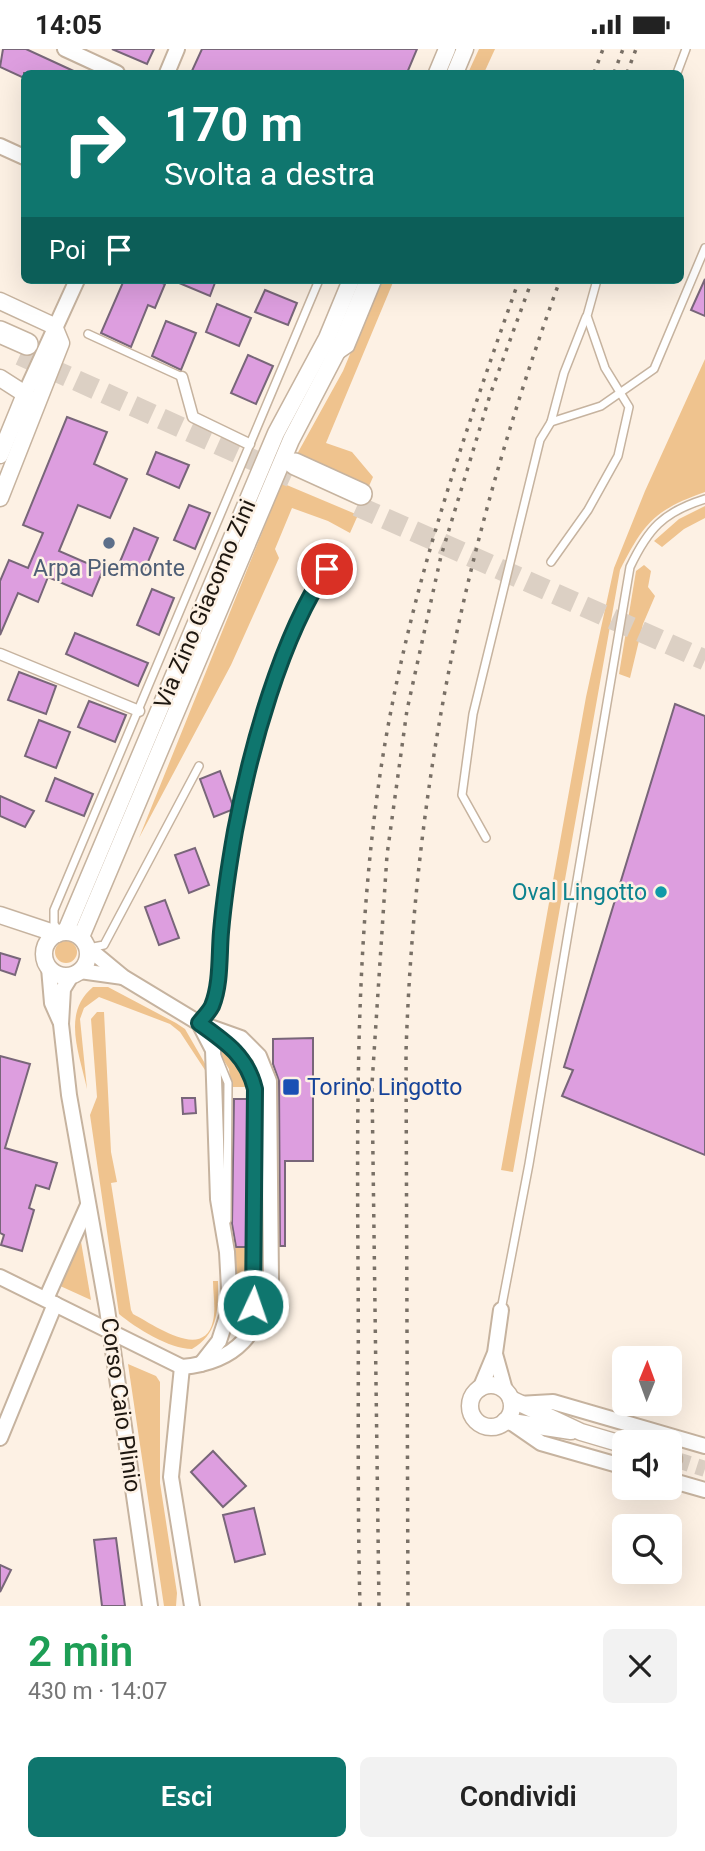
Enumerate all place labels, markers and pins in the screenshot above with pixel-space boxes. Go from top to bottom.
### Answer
marker: Arpa Piemonte [101,535,117,551]
pin [297,539,357,599]
place label: Arpa Piemonte [33,555,185,582]
place label: Oval Lingotto [512,879,647,906]
marker: Oval Lingotto [653,884,669,900]
place label: Torino Lingotto [307,1074,462,1101]
marker: Torino Lingotto [281,1077,301,1097]

